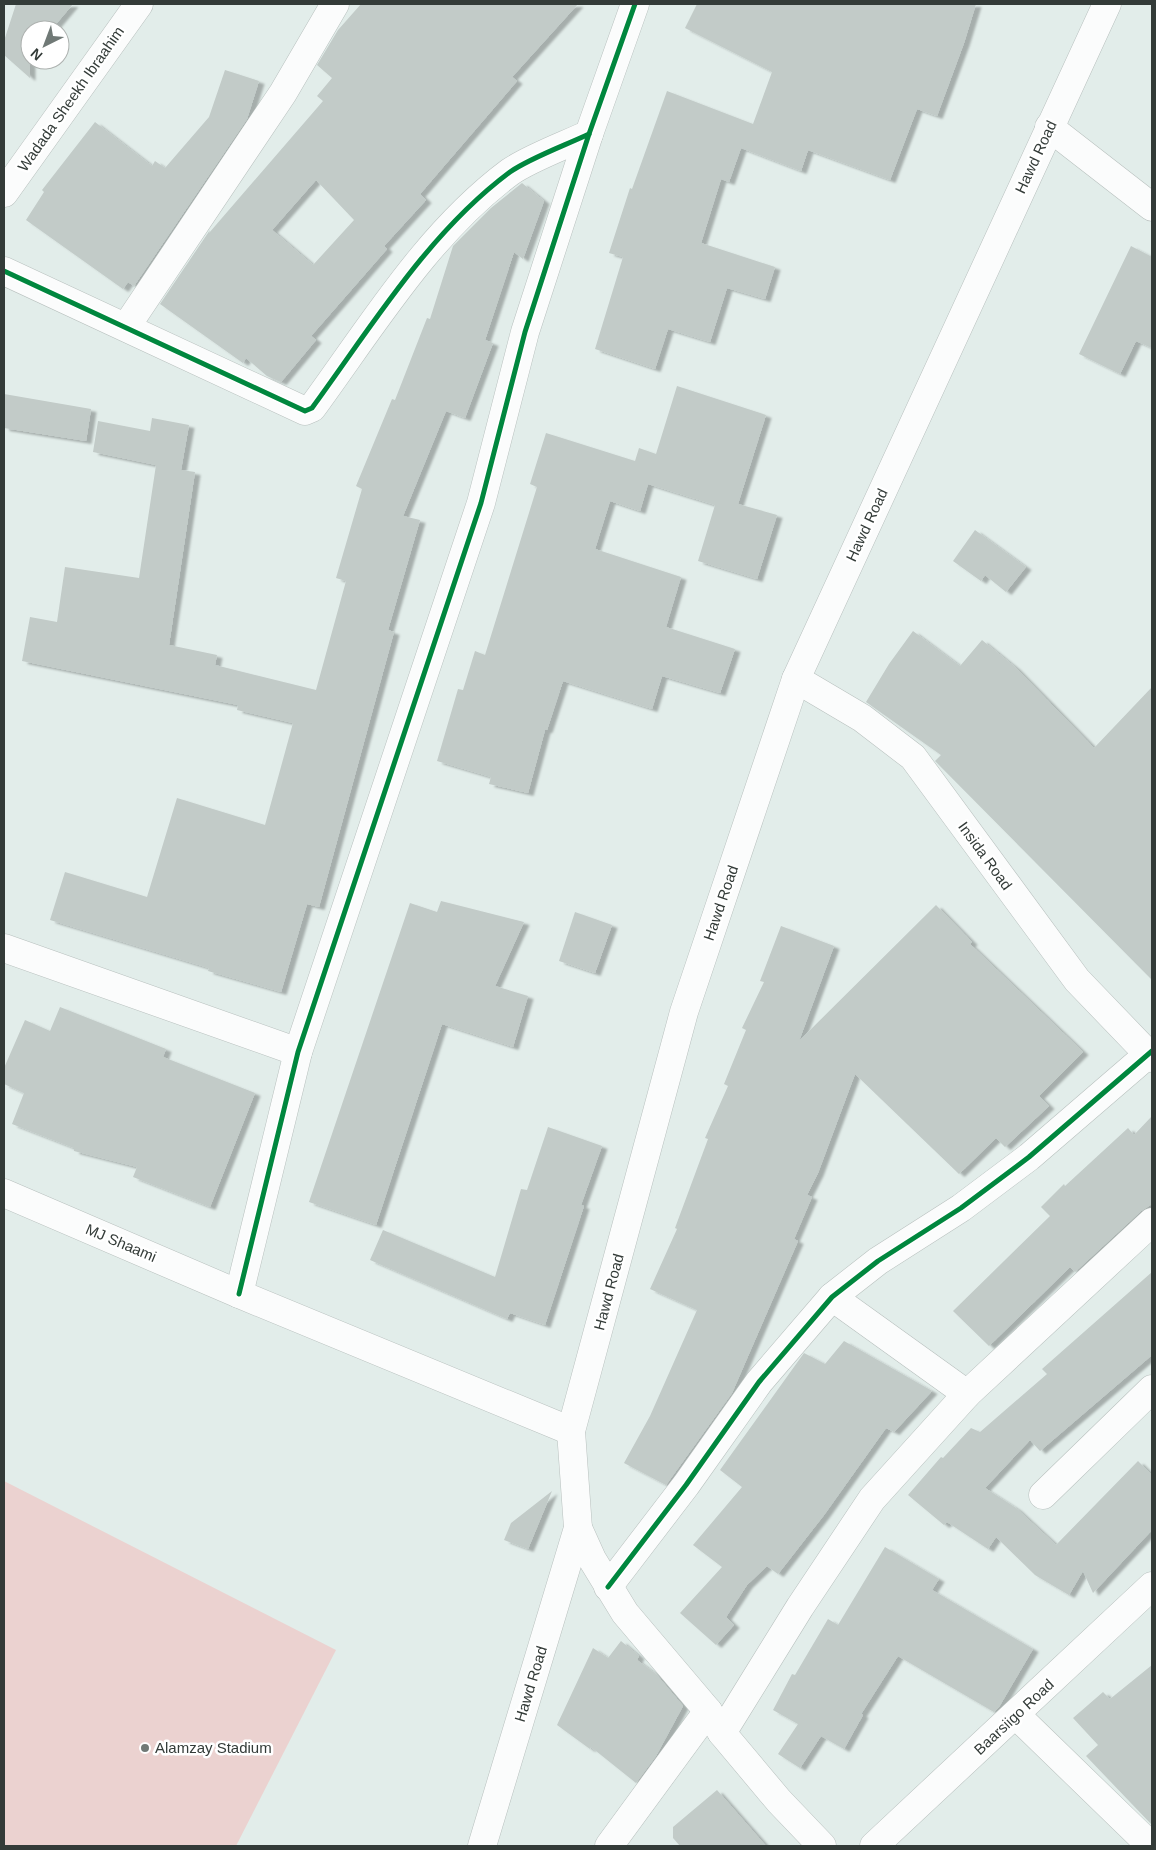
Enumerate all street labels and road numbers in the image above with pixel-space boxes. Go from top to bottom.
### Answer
street label: Wadada Sheekh Ibraahim [14,23,127,174]
street label: Hawd Road [1011,118,1060,196]
street label: Hawd Road [842,486,891,564]
street label: Insida Road [955,818,1016,893]
street label: Hawd Road [700,863,741,943]
street label: MJ Shaami [83,1220,159,1265]
street label: Hawd Road [590,1252,627,1332]
street label: Hawd Road [511,1644,550,1724]
street label: Baarsiigo Road [970,1675,1057,1758]

